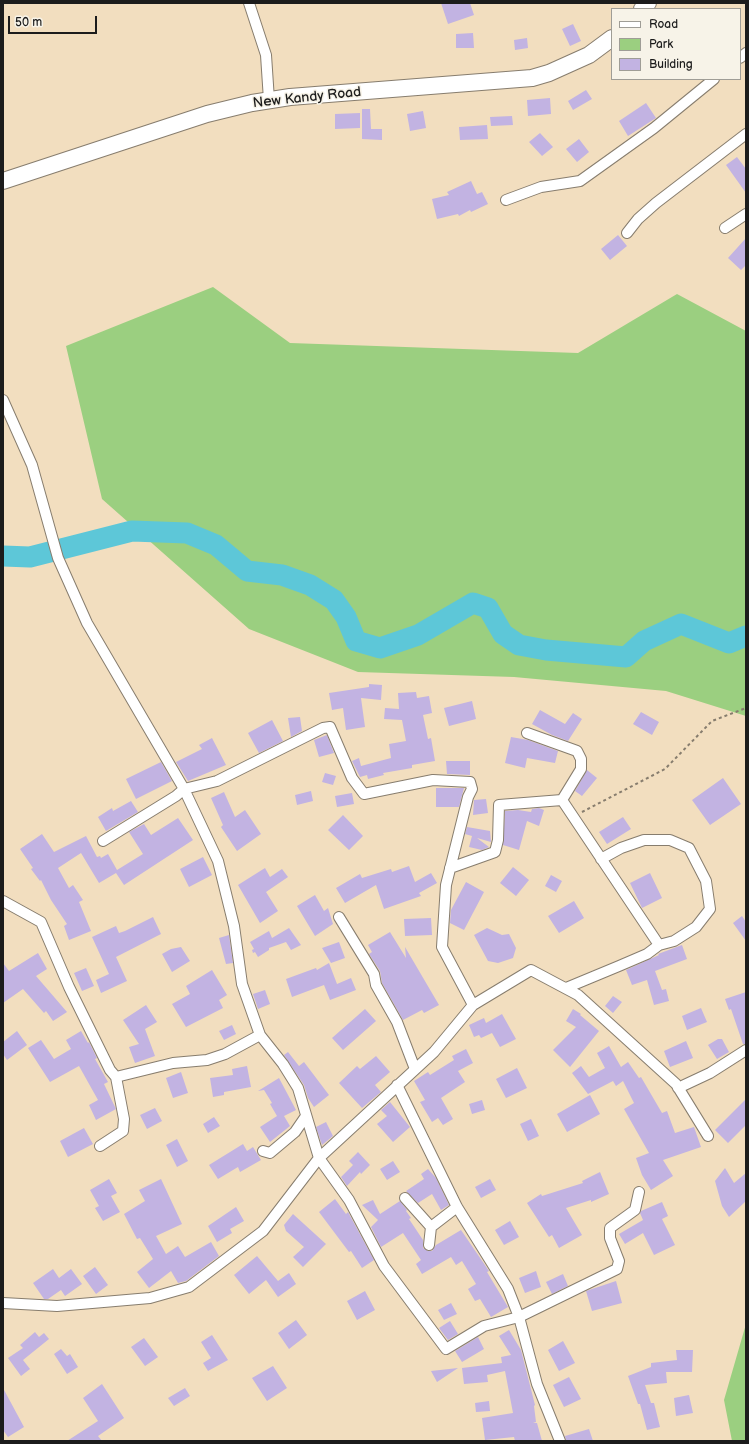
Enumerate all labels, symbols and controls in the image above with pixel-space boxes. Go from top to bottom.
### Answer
scale bar [10,8,99,34]
legend [611,8,741,80]
text: 50 m [15,15,42,30]
text: Road [649,17,678,32]
text: Park [649,37,673,52]
text: Building [649,57,693,72]
street label: New Kandy Road [252,84,362,112]

